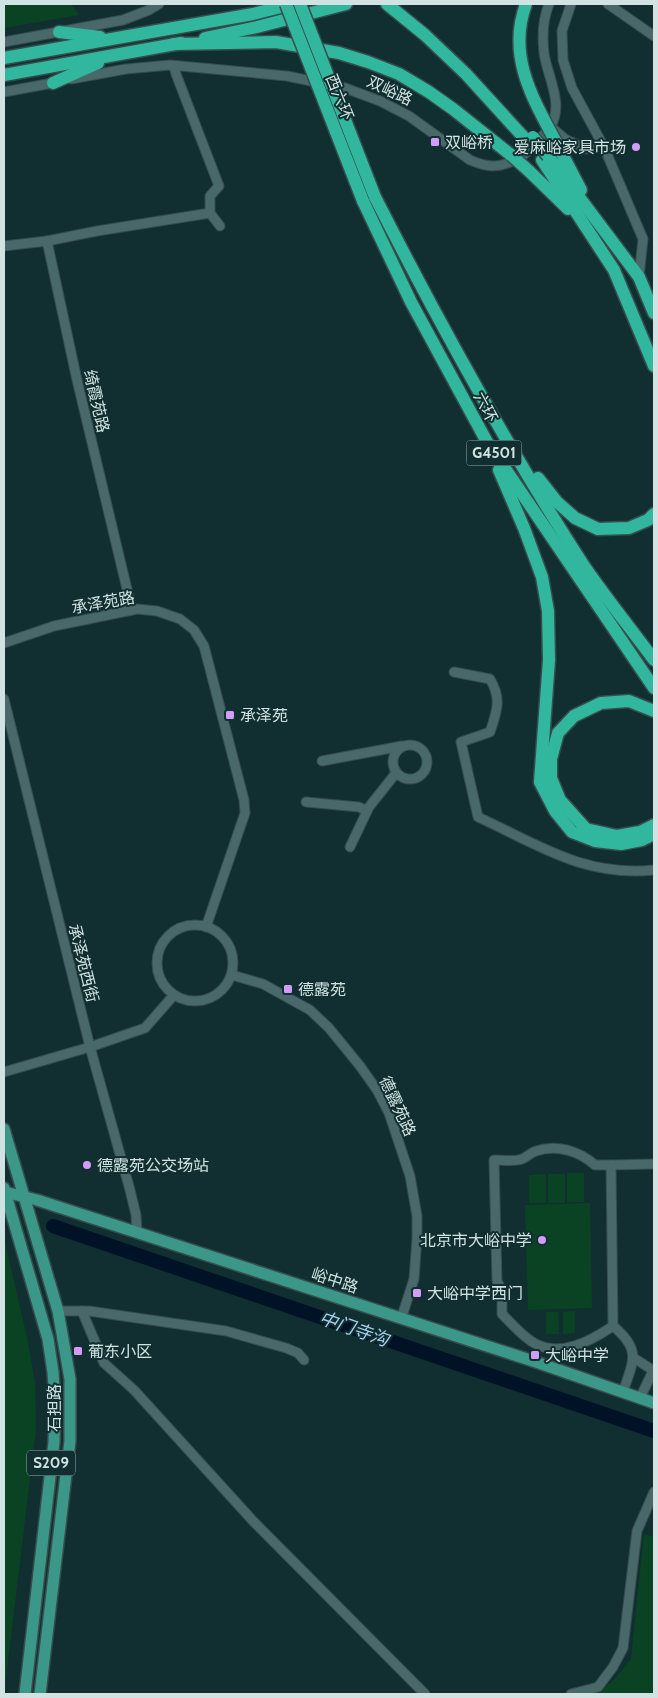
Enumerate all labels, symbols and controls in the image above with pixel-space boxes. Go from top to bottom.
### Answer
street label: 西六环 [322,71,357,123]
street label: 双峪路 [364,72,416,109]
place label: 双峪桥 [445,133,493,152]
marker: 双峪桥 [429,136,441,148]
place label: 爱麻峪家具市场 [514,138,626,157]
marker: 爱麻峪家具市场 [630,141,642,153]
street label: 绮霞苑路 [80,368,113,434]
street label: 六环 [470,389,501,426]
road number: G4501 [466,440,522,466]
street label: 承泽苑路 [70,588,136,617]
place label: 承泽苑 [240,706,288,725]
marker: 承泽苑 [224,709,236,721]
street label: 承泽苑西街 [65,922,102,1004]
place label: 德露苑 [298,980,346,999]
marker: 德露苑 [282,983,294,995]
street label: 德露苑路 [375,1073,420,1139]
place label: 德露苑公交场站 [97,1156,209,1175]
marker: 德露苑公交场站 [81,1159,93,1171]
place label: 北京市大峪中学 [420,1231,532,1250]
marker: 北京市大峪中学 [536,1234,548,1246]
street label: 峪中路 [309,1264,361,1297]
place label: 大峪中学西门 [427,1284,523,1303]
marker: 大峪中学西门 [411,1287,423,1299]
water label: 中门寺沟 [316,1307,394,1352]
place label: 葡东小区 [88,1342,152,1361]
marker: 葡东小区 [72,1345,84,1357]
place label: 大峪中学 [545,1346,609,1365]
marker: 大峪中学 [529,1349,541,1361]
street label: 石担路 [45,1384,64,1432]
road number: S209 [27,1450,75,1476]

